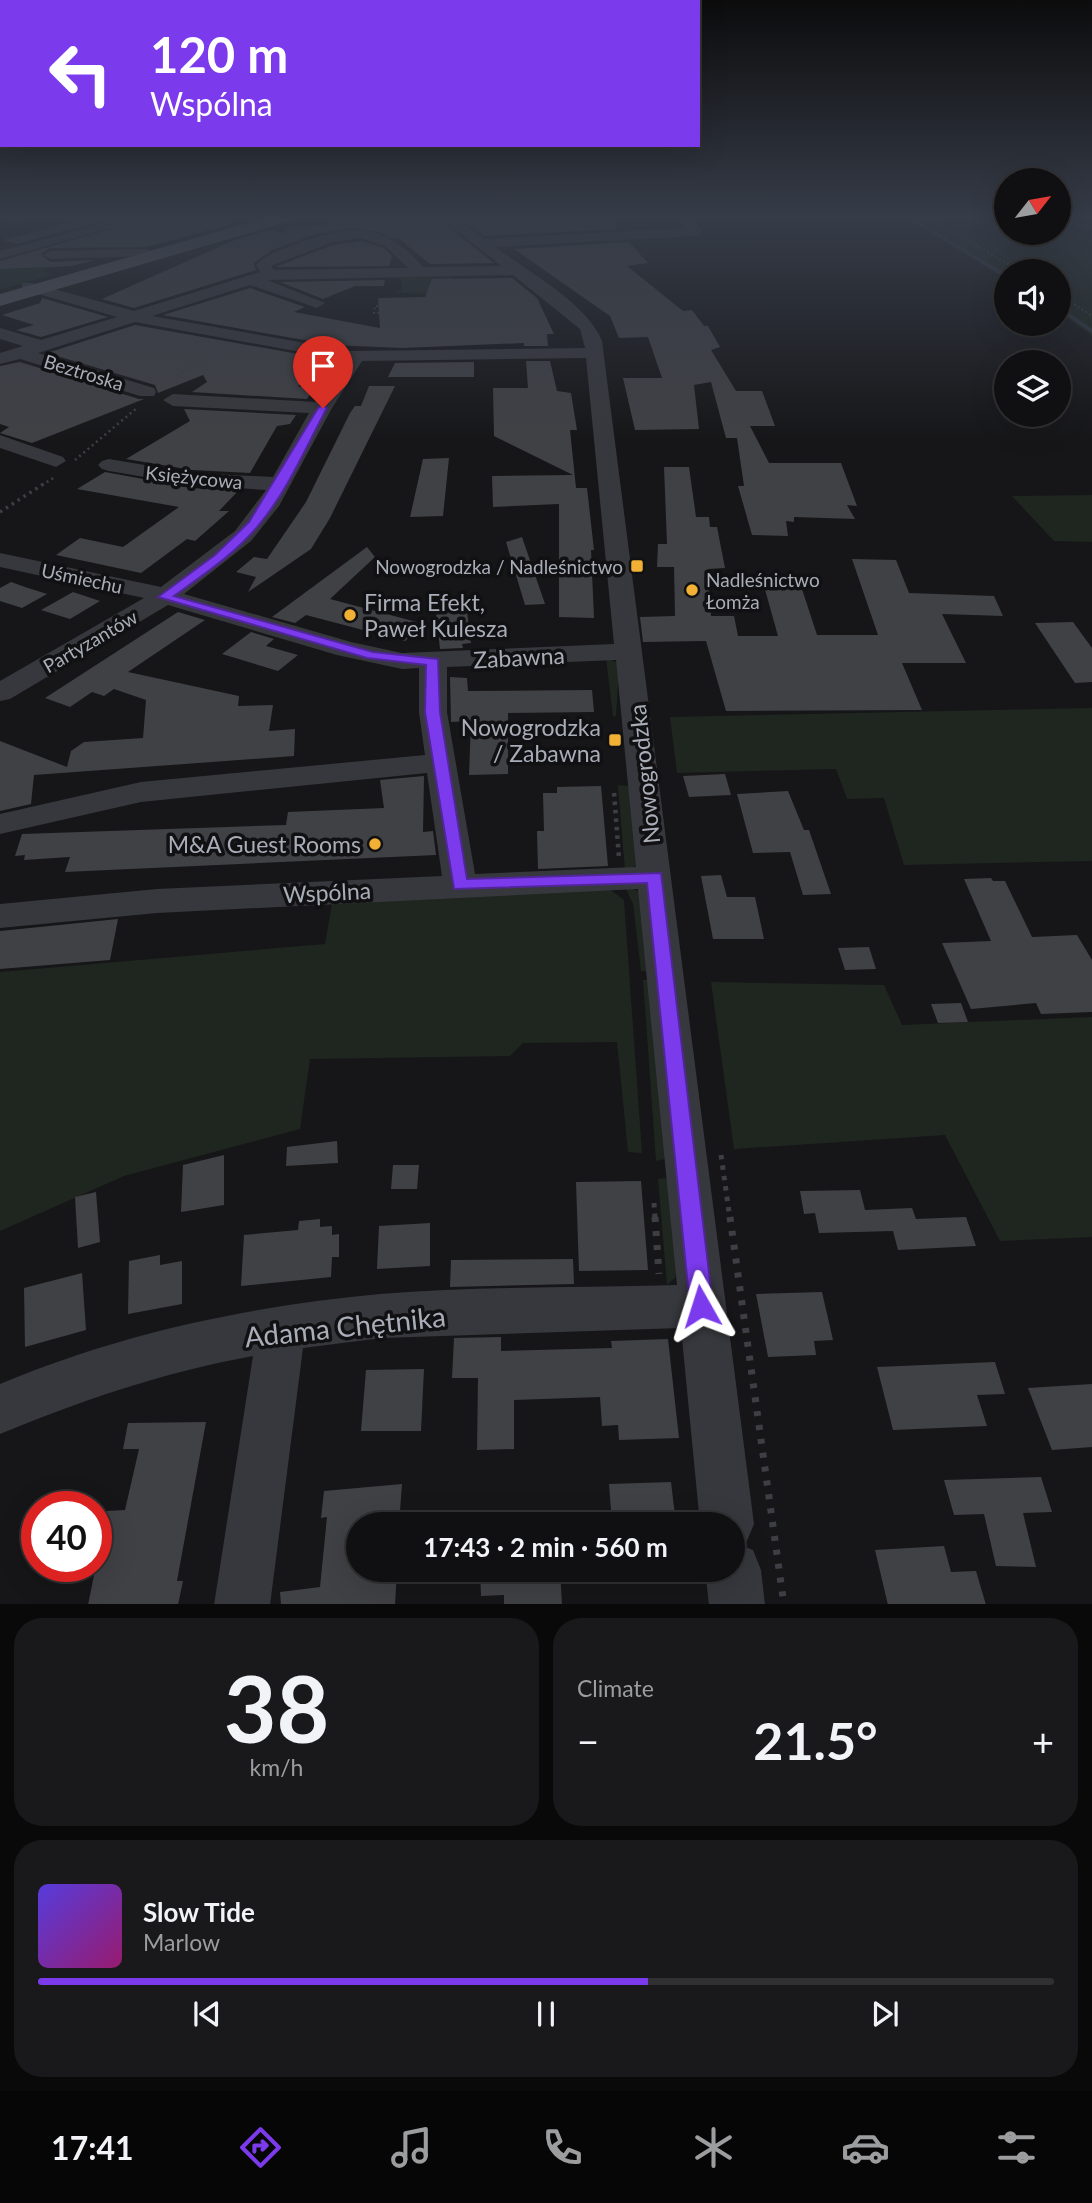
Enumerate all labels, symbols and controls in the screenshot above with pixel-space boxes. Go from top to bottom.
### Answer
text: 120 m [150,25,288,83]
icon: left [35,28,126,119]
text: Wspólna [150,84,273,123]
north arrow [994,168,1071,245]
map controls [994,168,1071,427]
button: sound [994,259,1071,336]
pin [293,336,353,408]
icon: arrive [304,347,342,385]
street label: Beztroska [41,349,127,395]
button: layers [994,350,1071,427]
street label: Księżycowa [144,460,244,494]
place label: Nowogrodzka / Nadleśnictwo [375,555,623,578]
street label: Uśmiechu [39,558,125,598]
marker: Nowogrodzka / Nadleśnictwo [629,558,645,574]
place label: Nadleśnictwo Łomża [706,568,820,613]
marker: Nadleśnictwo Łomża [684,582,700,598]
place label: Firma Efekt, Paweł Kulesza [364,588,508,642]
street label: Partyzantów [39,605,141,677]
marker: Firma Efekt, Paweł Kulesza [342,607,358,623]
street label: Zabawna [472,641,566,673]
street label: Nowogrodzka [623,703,665,845]
place label: Nowogrodzka / Zabawna [461,713,601,767]
marker: Nowogrodzka / Zabawna [607,732,623,748]
place label: M&A Guest Rooms [168,830,361,858]
marker: M&A Guest Rooms [367,836,383,852]
street label: Wspólna [282,876,372,908]
position arrow [664,1269,738,1343]
street label: Adama Chętnika [243,1299,447,1353]
speed limit sign: 40 [21,1491,112,1582]
text: 17:43 · 2 min · 560 m [423,1531,668,1563]
text: 38 [224,1653,329,1762]
text: Climate [577,1674,654,1702]
text: 21.5° [753,1709,878,1771]
text: − [577,1718,599,1764]
text: + [1032,1718,1054,1764]
text: km/h [250,1753,303,1781]
text: Slow Tide [143,1896,255,1928]
text: Marlow [143,1928,220,1956]
icon: previous [188,1995,226,2033]
icon: pause [527,1995,565,2033]
icon: next [866,1995,904,2033]
icon: directions [236,2123,285,2172]
icon: music [387,2123,436,2172]
icon: phone [538,2123,587,2172]
icon: climate [689,2123,738,2172]
icon: car [841,2123,890,2172]
icon: filters [992,2123,1041,2172]
text: 17:41 [51,2128,134,2167]

